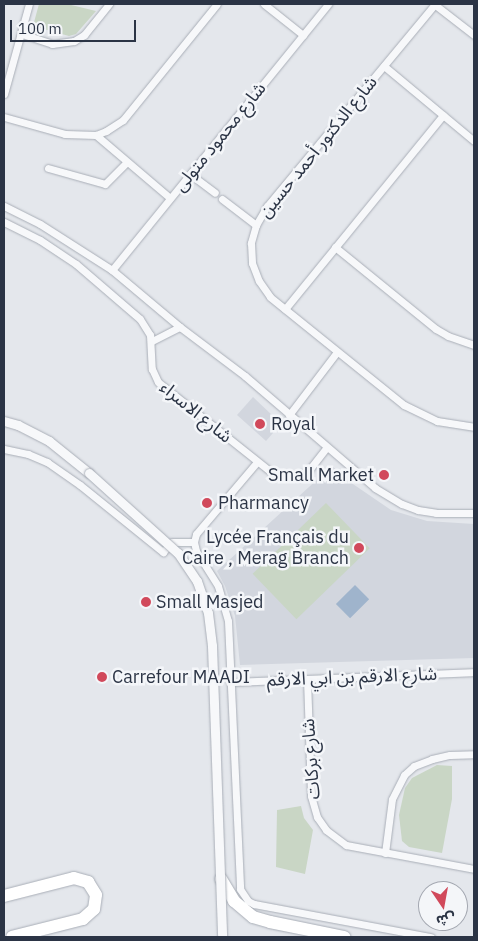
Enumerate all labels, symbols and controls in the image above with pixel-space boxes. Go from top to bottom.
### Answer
scale bar [12,10,139,42]
text: 100 m [18,19,62,38]
street label: شارع الدكتور أحمد حسين [254,72,382,222]
street label: شارع محمود متولى [169,78,271,196]
street label: شارع الاسراء [156,376,236,448]
place label: Royal [271,413,315,435]
marker: Royal [253,417,267,431]
place label: Small Market [268,464,374,486]
marker: Small Market [378,469,390,481]
place label: Pharmancy [218,492,309,514]
marker: Pharmancy [200,496,214,510]
place label: Lycée Français du Caire , Merag Branch [182,527,349,570]
marker: Lycée Français du Caire , Merag Branch [353,542,365,554]
place label: Small Masjed [156,591,264,613]
marker: Small Masjed [140,596,152,608]
street label: شارع الارقم بن ابي الارقم [266,663,438,691]
place label: Carrefour MAADI [112,666,250,688]
marker: Carrefour MAADI [96,671,108,683]
street label: شارع بركات [297,718,325,800]
north arrow [418,881,468,931]
text: ش [435,909,457,930]

